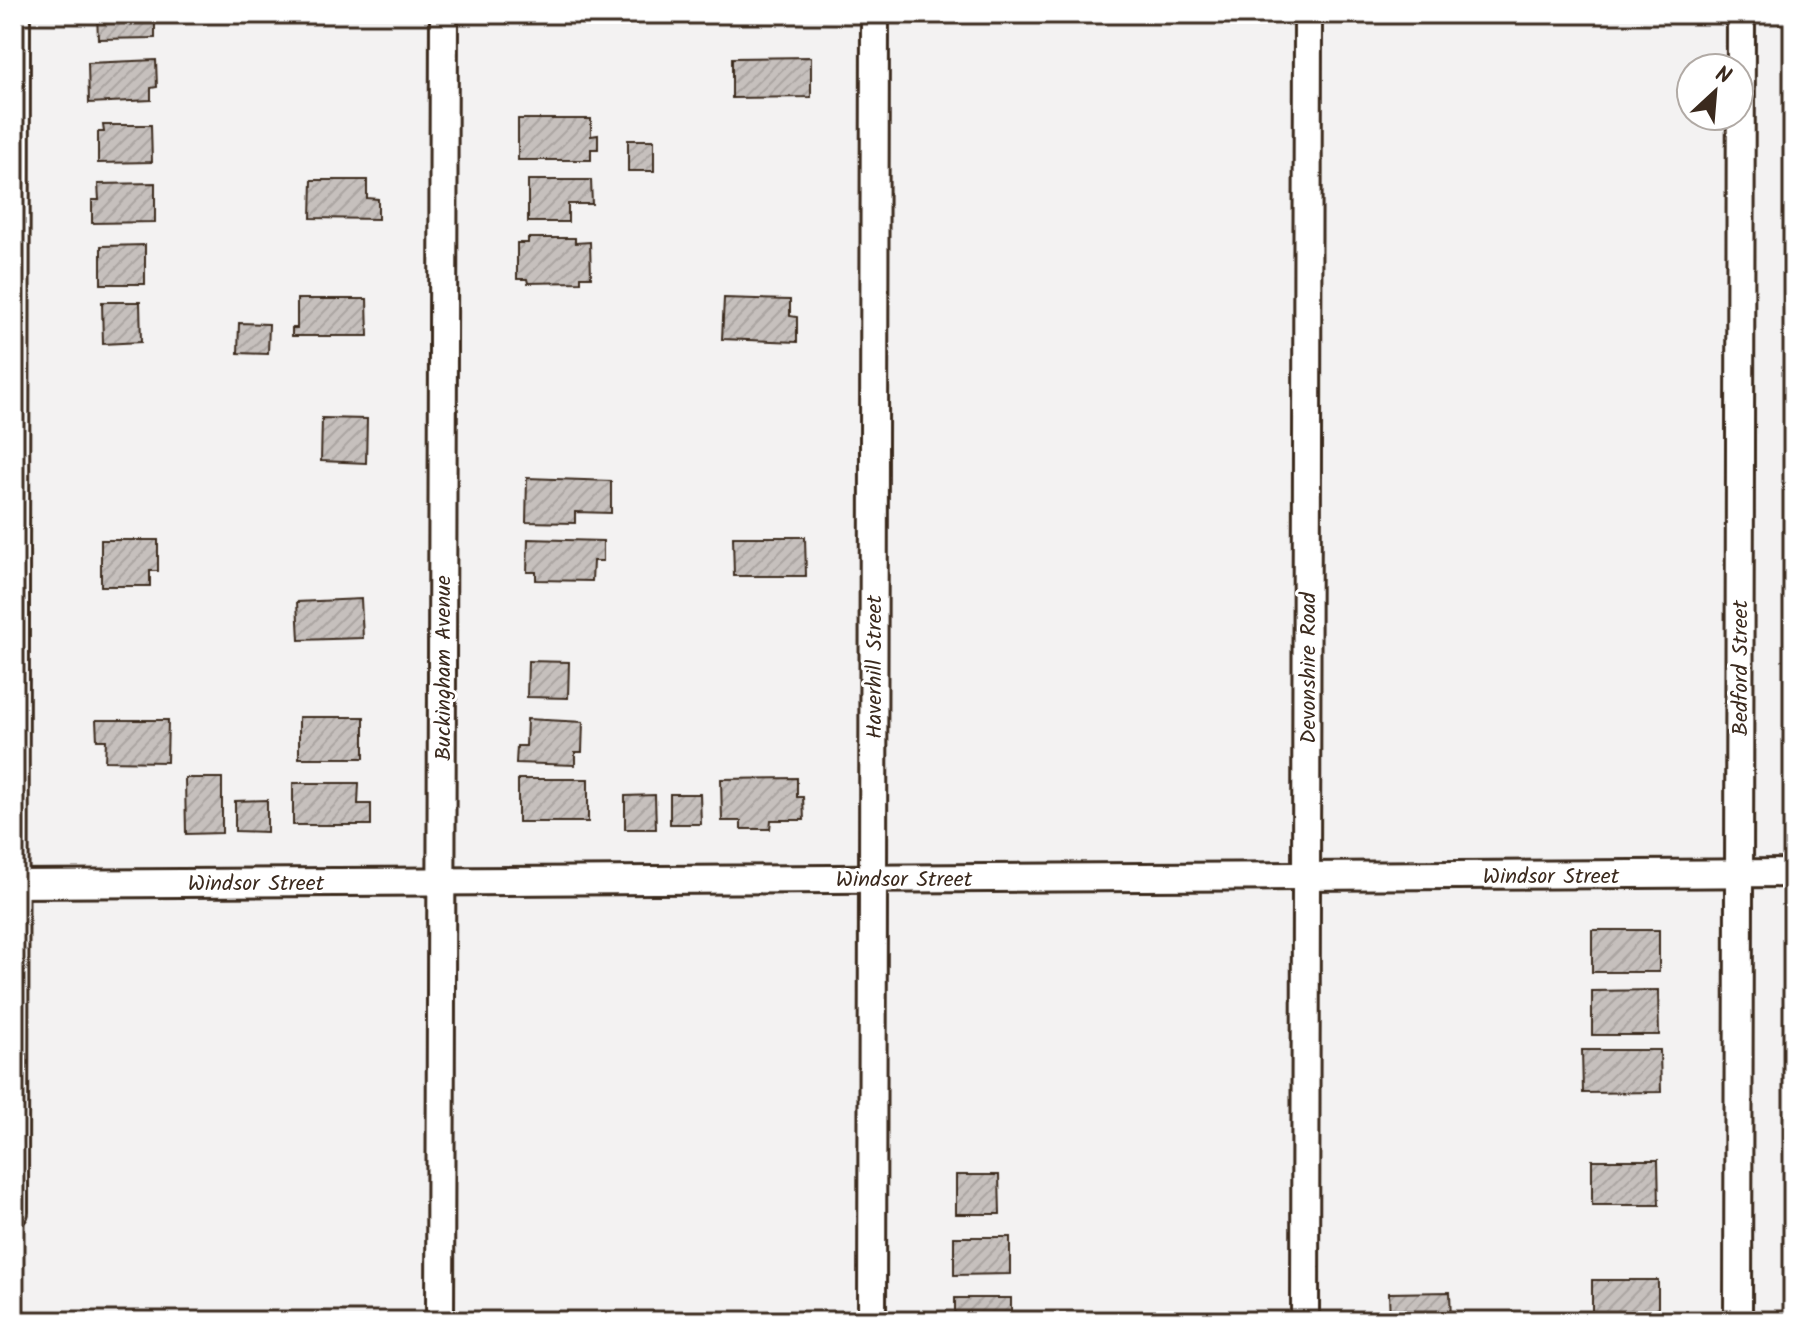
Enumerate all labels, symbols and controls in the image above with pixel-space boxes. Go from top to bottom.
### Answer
north arrow [1675,52,1755,132]
text: N [1709,57,1737,95]
street label: Buckingham Avenue [427,575,462,761]
street label: Devonshire Road [1292,591,1327,744]
street label: Haverhill Street [858,595,893,739]
street label: Bedford Street [1724,600,1759,736]
street label: Windsor Street [1483,860,1620,895]
street label: Windsor Street [836,863,973,898]
street label: Windsor Street [188,867,325,902]

